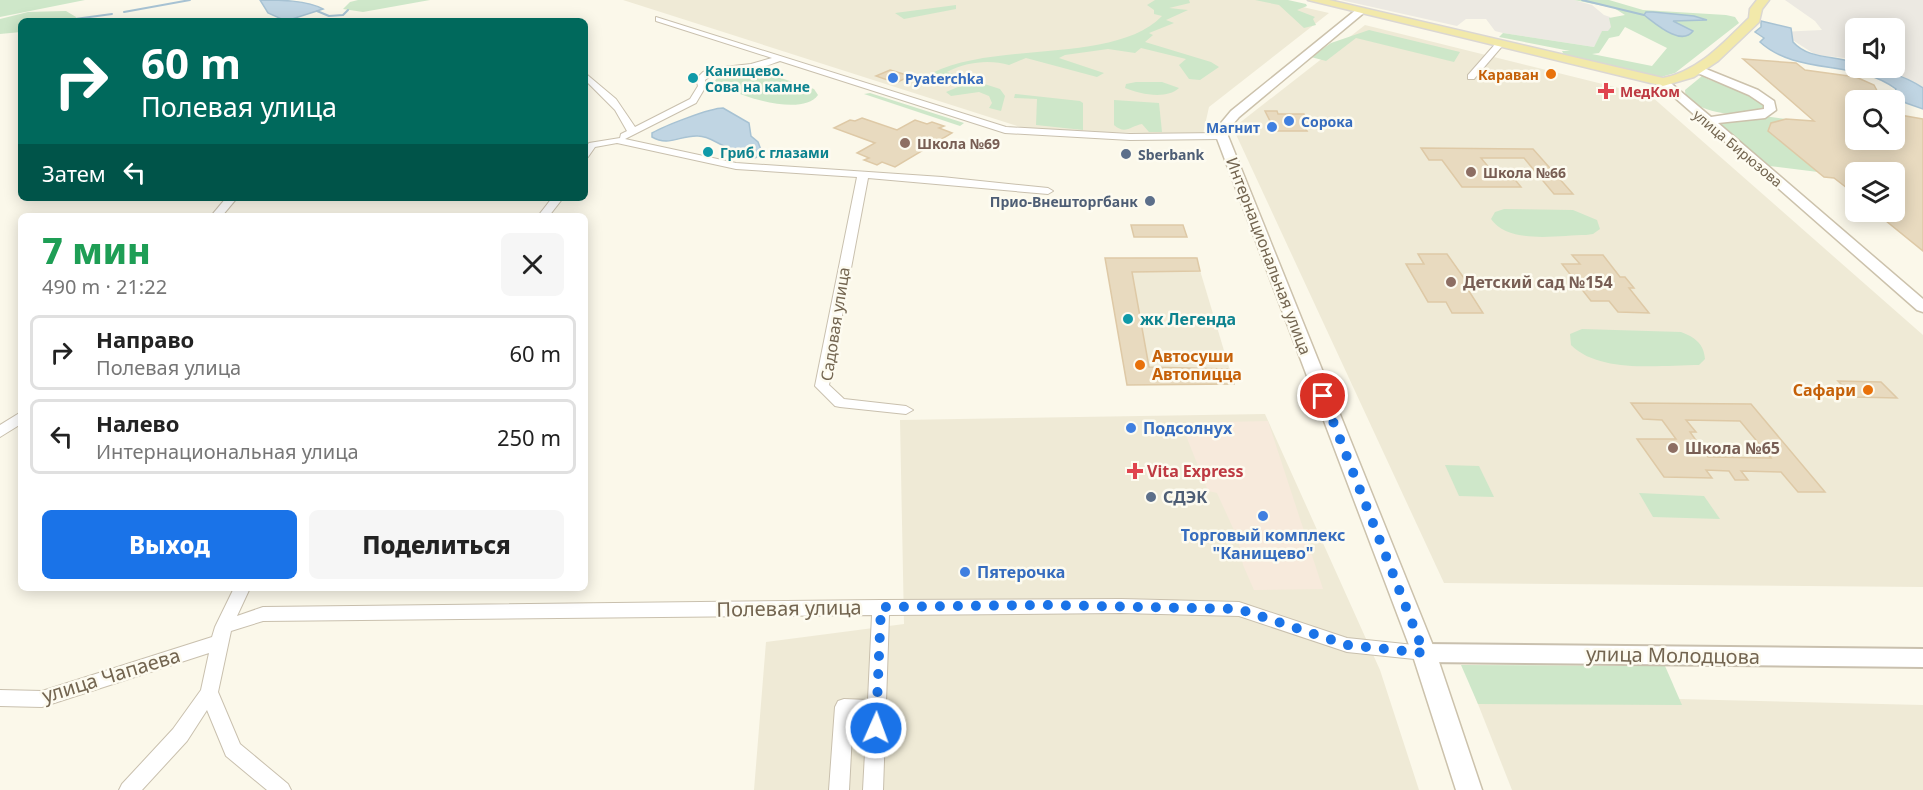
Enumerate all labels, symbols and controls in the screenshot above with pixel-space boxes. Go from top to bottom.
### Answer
map controls [1845,18,1905,222]
button: sound [1845,18,1905,78]
text: 60 m [141,34,241,91]
icon: right [42,42,120,120]
place label: Канищево. Сова на камне [705,61,810,96]
place label: Караван [1478,65,1539,84]
marker: Караван [1544,67,1558,81]
place label: Pyaterchka [905,69,984,88]
marker: Канищево. Сова на камне [686,71,700,85]
marker: Pyaterchka [886,71,900,85]
marker: МедКом [1597,82,1615,100]
place label: МедКом [1620,82,1680,101]
text: Полевая улица [141,88,337,125]
button: search [1845,90,1905,150]
street label: улица Бирюзова [1689,105,1787,191]
place label: Сорока [1301,112,1353,131]
marker: Сорока [1282,114,1296,128]
place label: Магнит [1206,118,1260,137]
marker: Магнит [1265,120,1279,134]
place label: Школа №69 [917,134,1000,153]
marker: Школа №69 [898,136,912,150]
place label: Гриб с глазами [720,143,829,162]
marker: Гриб с глазами [701,145,715,159]
place label: Sberbank [1138,145,1205,164]
marker: Sberbank [1119,147,1133,161]
street label: Интернациональная улица [1221,154,1317,358]
icon: left [118,156,151,189]
text: Затем [42,158,106,188]
button: layers [1845,162,1905,222]
place label: Школа №66 [1483,163,1566,182]
marker: Школа №66 [1464,165,1478,179]
place label: Прио-Внешторгбанк [990,192,1138,211]
marker: Прио-Внешторгбанк [1143,194,1157,208]
text: 7 мин [42,226,151,275]
button: close [501,233,564,296]
street label: Садовая улица [815,265,855,383]
place label: Детский сад №154 [1463,271,1613,293]
text: 490 m · 21:22 [42,273,167,300]
marker: Детский сад №154 [1444,275,1458,289]
place label: жк Легенда [1140,308,1236,330]
marker: жк Легенда [1121,312,1135,326]
text: Направо [96,324,194,354]
icon: right [45,336,78,369]
text: 60 m [510,338,561,368]
place label: Автосуши Автопицца [1152,345,1242,385]
text: Полевая улица [96,354,241,381]
marker: Автосуши Автопицца [1133,358,1147,372]
pin [1297,370,1348,421]
icon: arrive [1306,379,1339,412]
place label: Сафари [1793,379,1856,401]
marker: Сафари [1861,383,1875,397]
text: Налево [96,408,179,438]
place label: Подсолнух [1143,417,1233,439]
icon: left [45,420,78,453]
marker: Подсолнух [1124,421,1138,435]
text: 250 m [497,422,561,452]
place label: Школа №65 [1685,437,1780,459]
text: Интернациональная улица [96,438,359,465]
marker: Школа №65 [1666,441,1680,455]
place label: Vita Express [1147,460,1244,482]
marker: Vita Express [1128,464,1142,478]
place label: СДЭК [1163,486,1208,508]
marker: СДЭК [1144,490,1158,504]
marker: Торговый комплекс "Канищево" [1256,509,1270,523]
button: Выход [42,510,297,579]
button: Поделиться [309,510,564,579]
place label: Торговый комплекс "Канищево" [1181,524,1345,564]
place label: Пятерочка [977,561,1065,583]
marker: Пятерочка [958,565,972,579]
street label: Полевая улица [716,593,862,623]
street label: улица Молодцова [1586,640,1760,670]
street label: улица Чапаева [39,641,183,709]
position arrow [844,696,908,760]

